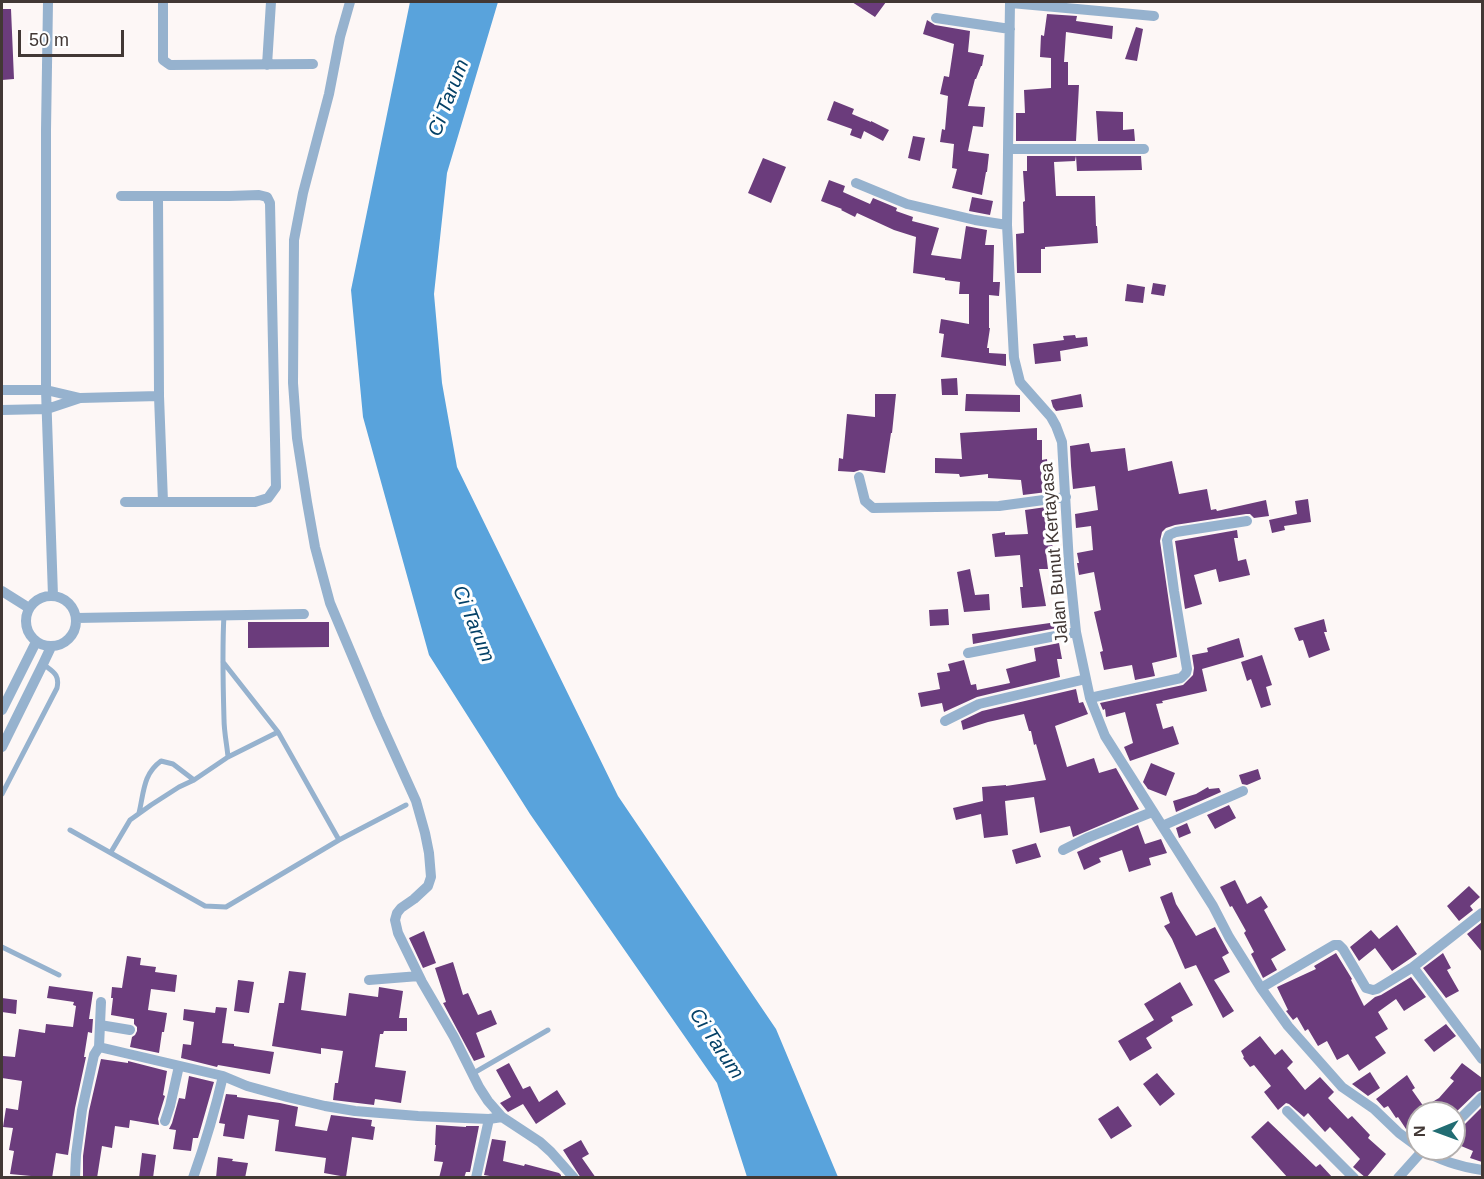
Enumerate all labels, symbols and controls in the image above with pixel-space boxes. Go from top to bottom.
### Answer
scale bar [21,18,128,56]
text: 50 m [29,30,69,50]
water label: Ci Tarum [423,56,475,140]
street label: Jalan Bunut Kertayasa [1036,462,1074,644]
water label: Ci Tarum [447,582,499,666]
water label: Ci Tarum [684,1004,748,1084]
north arrow [1406,1101,1466,1161]
text: N [1411,1125,1428,1137]

